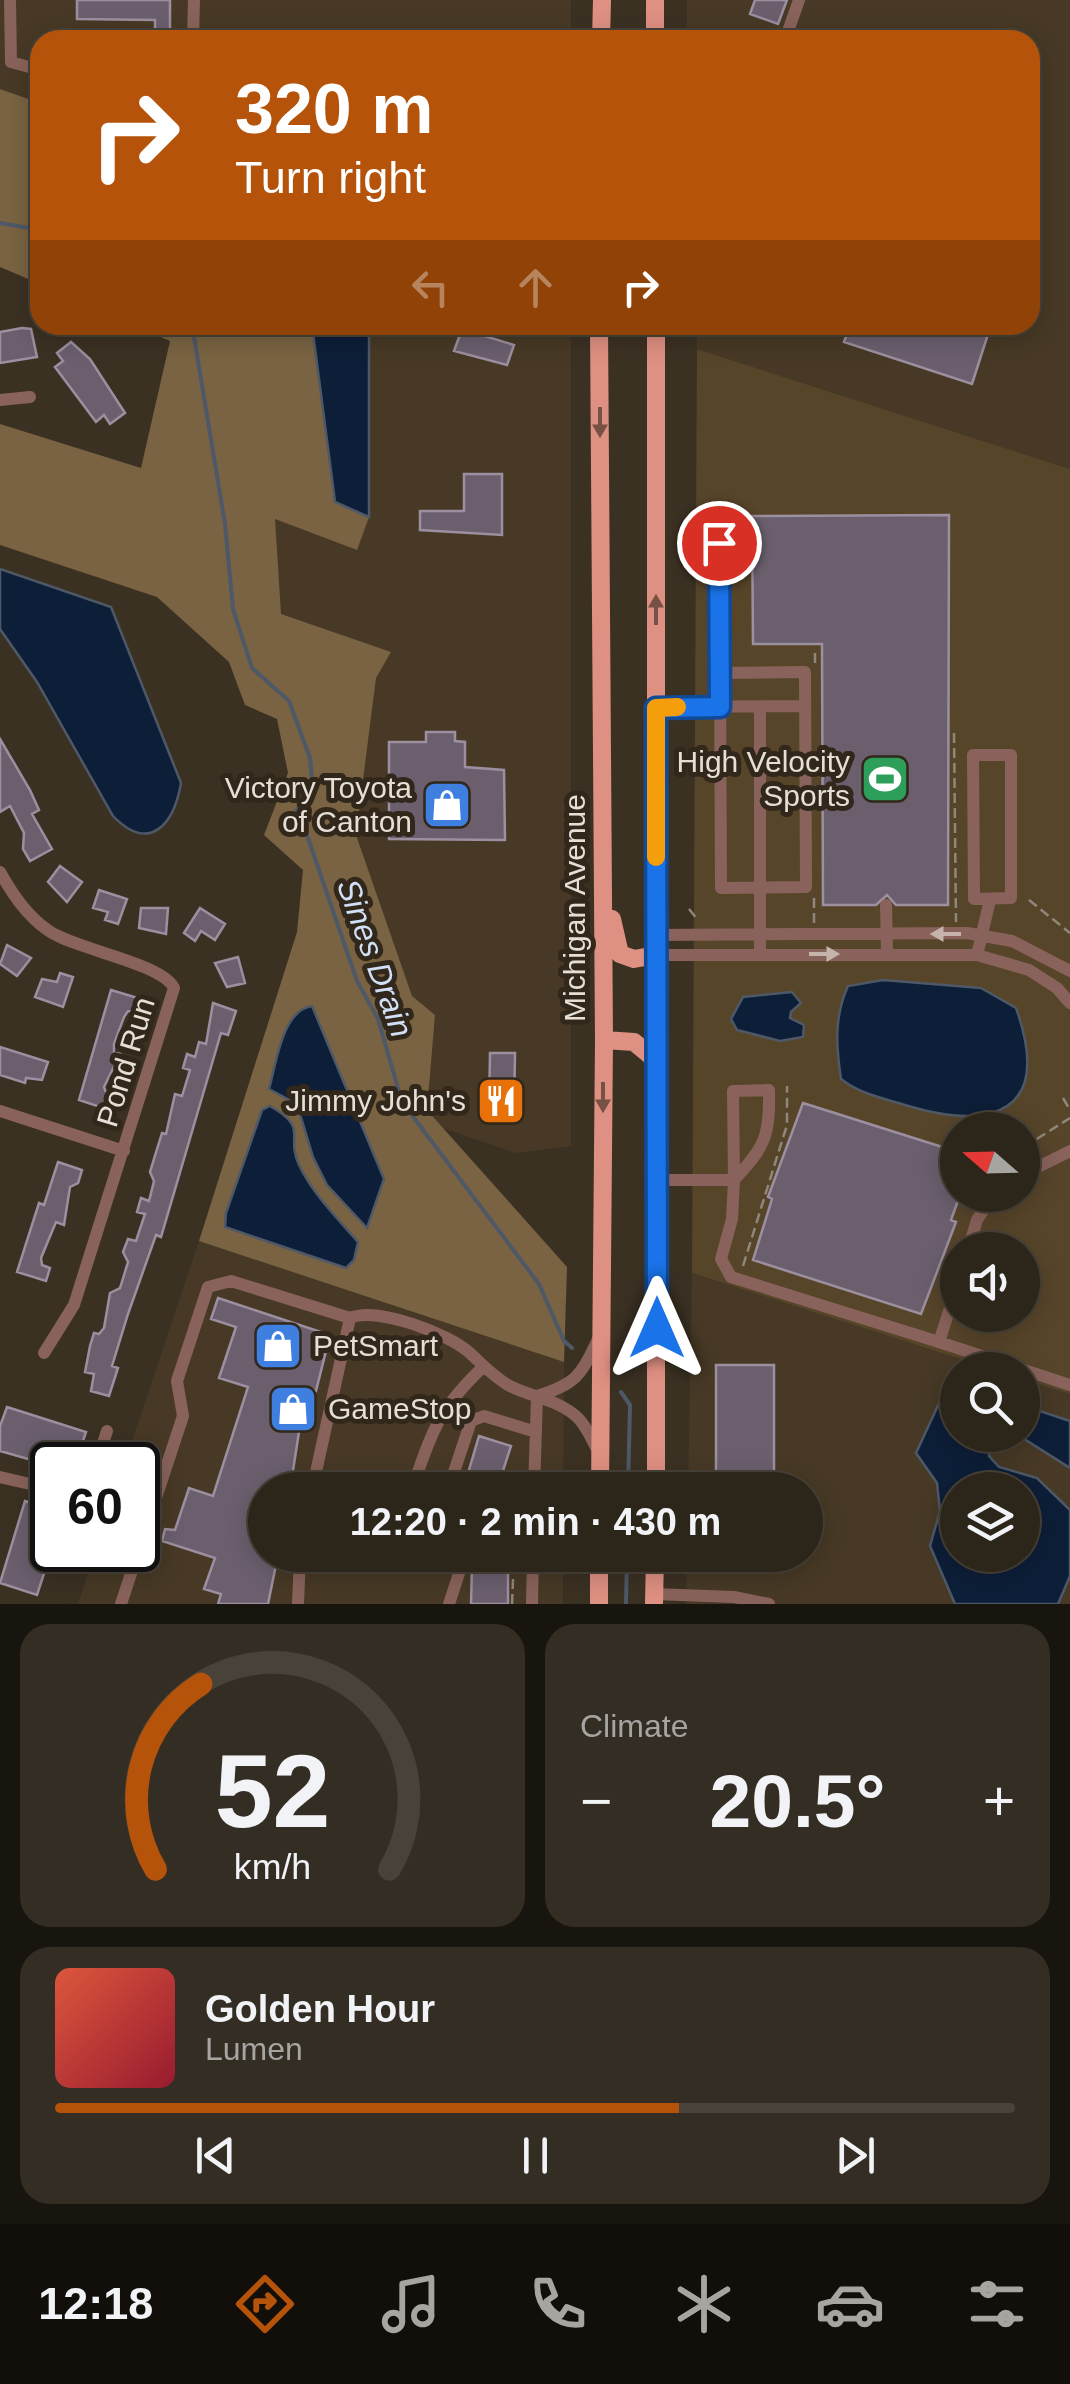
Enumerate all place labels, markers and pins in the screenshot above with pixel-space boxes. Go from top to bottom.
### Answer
pin [677,501,762,586]
place label: High Velocity Sports [677,745,850,812]
sports icon: High Velocity Sports [859,753,911,805]
place label: Victory Toyota of Canton [225,771,412,838]
shop icon: Victory Toyota of Canton [421,779,473,831]
restaurant icon: Jimmy John's [475,1075,527,1127]
place label: Jimmy John's [285,1084,466,1117]
shop icon: PetSmart [252,1320,304,1372]
place label: PetSmart [313,1329,439,1362]
shop icon: GameStop [267,1383,319,1435]
place label: GameStop [328,1392,471,1425]

